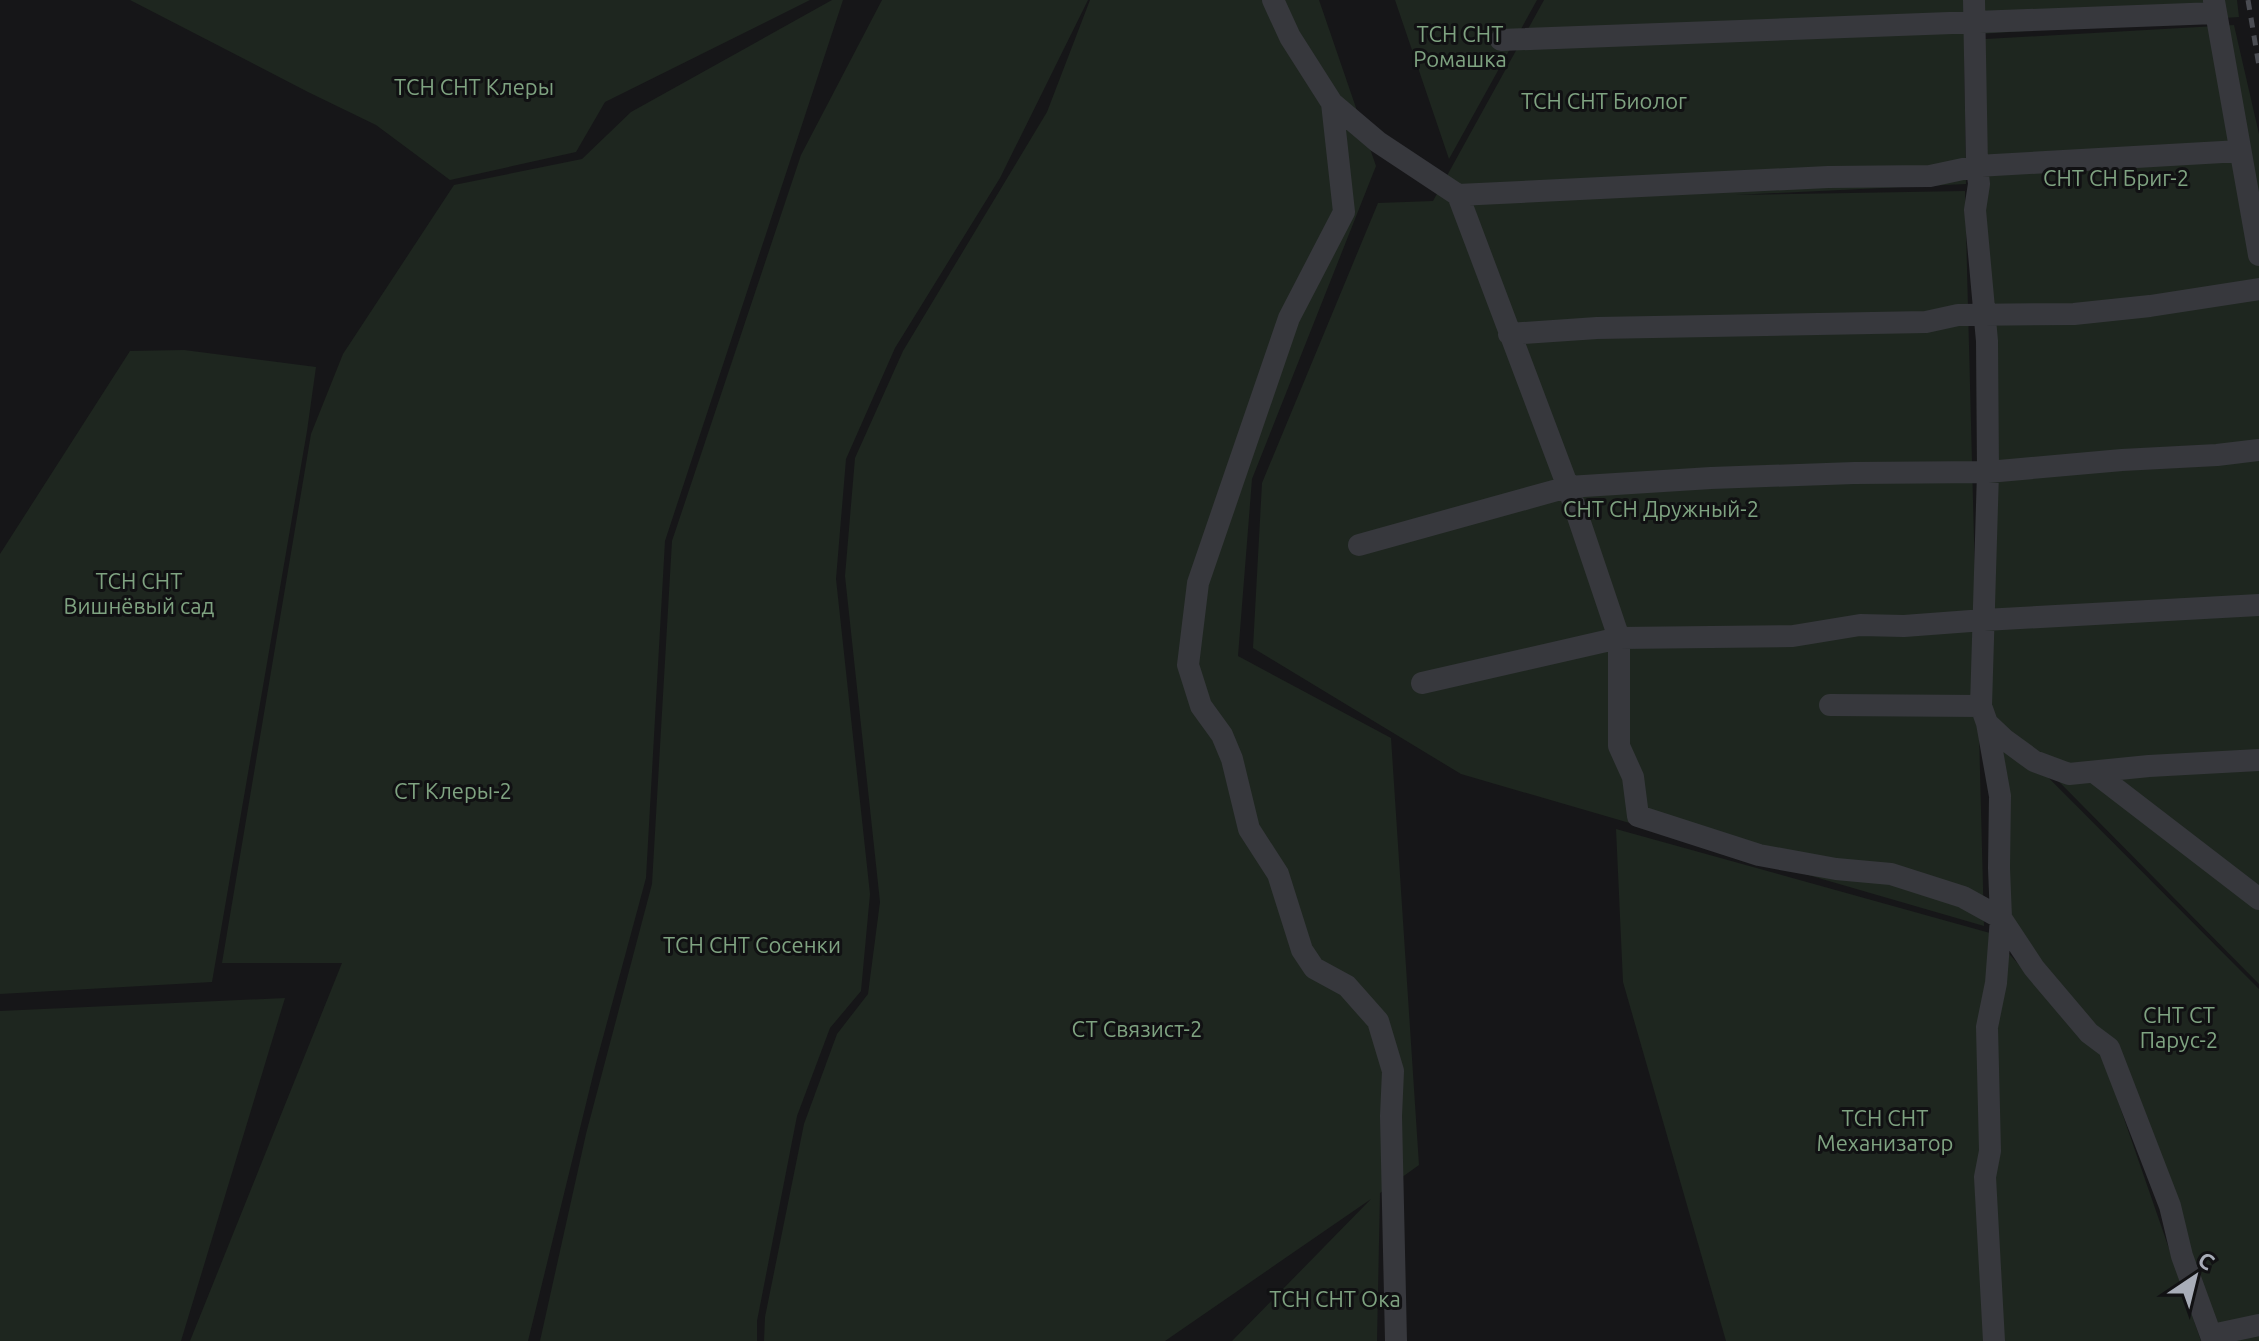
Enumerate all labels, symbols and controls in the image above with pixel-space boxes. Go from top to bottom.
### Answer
park label: ТСН СНТ Ромашка [1413,21,1507,71]
park label: ТСН СНТ Клеры [394,74,554,99]
park label: ТСН СНТ Биолог [1521,88,1687,113]
park label: СНТ СН Бриг-2 [2043,165,2189,190]
park label: СНТ СН Дружный-2 [1563,496,1759,521]
park label: ТСН СНТ Вишнёвый сад [64,568,215,618]
park label: СТ Клеры-2 [394,778,512,803]
park label: ТСН СНТ Сосенки [663,932,841,957]
park label: СНТ СТ Парус-2 [2140,1002,2218,1052]
park label: СТ Связист-2 [1072,1016,1202,1041]
park label: ТСН СНТ Механизатор [1817,1105,1953,1155]
north arrow [2155,1237,2235,1317]
text: С [2194,1246,2220,1274]
park label: ТСН СНТ Ока [1269,1286,1401,1311]

